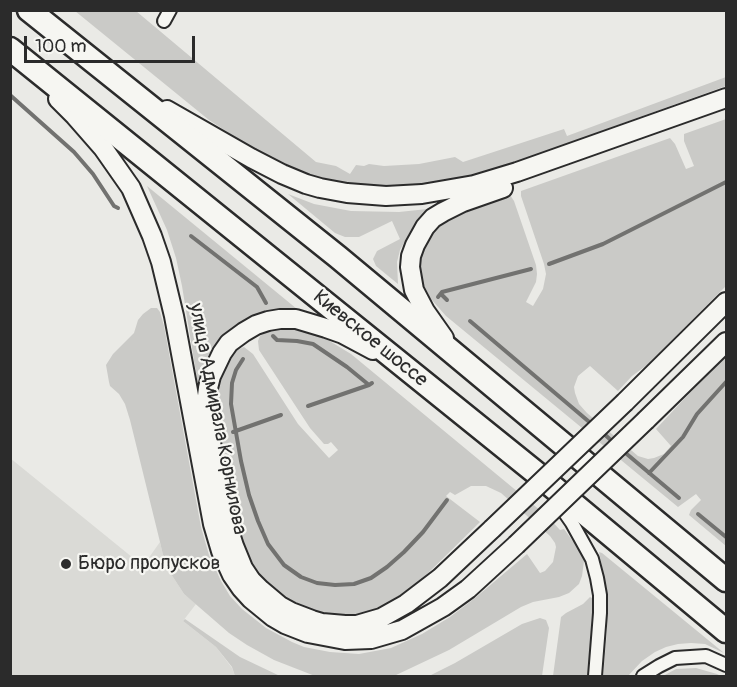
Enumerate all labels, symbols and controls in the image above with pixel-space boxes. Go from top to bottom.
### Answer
scale bar [27,24,198,62]
text: 100 m [35,35,87,58]
street label: Киевское шоссе [308,285,432,393]
street label: улица Адмирала Корнилова [183,301,251,537]
place label: Бюро пропусков [78,552,220,576]
marker: Бюро пропусков [59,557,73,571]

